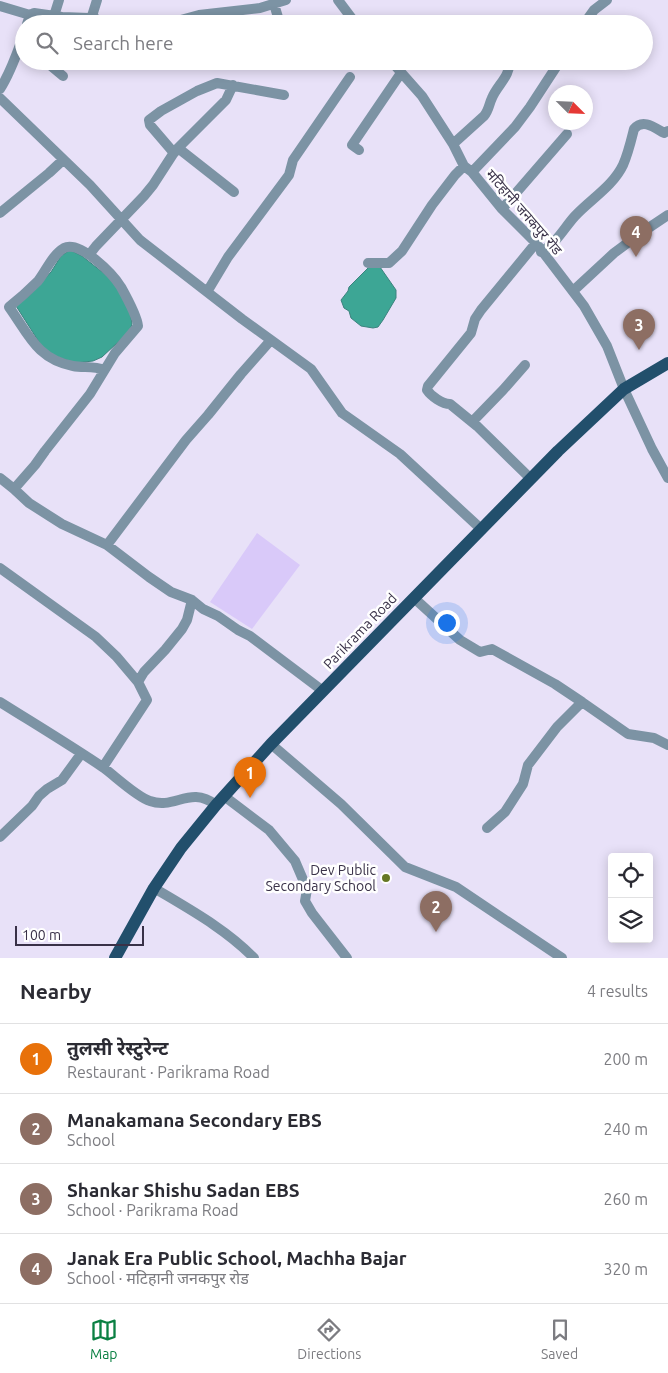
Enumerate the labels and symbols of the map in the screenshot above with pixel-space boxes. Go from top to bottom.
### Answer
north arrow [548,85,593,130]
street label: मटिहानी जनकपुर रोड [481,166,566,259]
pin: 4 [620,216,652,257]
pin: 3 [623,309,655,350]
street label: Parikrama Road [320,590,400,672]
your location [434,610,460,636]
pin: 1 [234,757,266,798]
place label: Dev Public Secondary School [265,862,376,894]
marker: Dev Public Secondary School [380,872,392,884]
pin: 2 [420,891,452,932]
scale bar [15,923,144,946]

